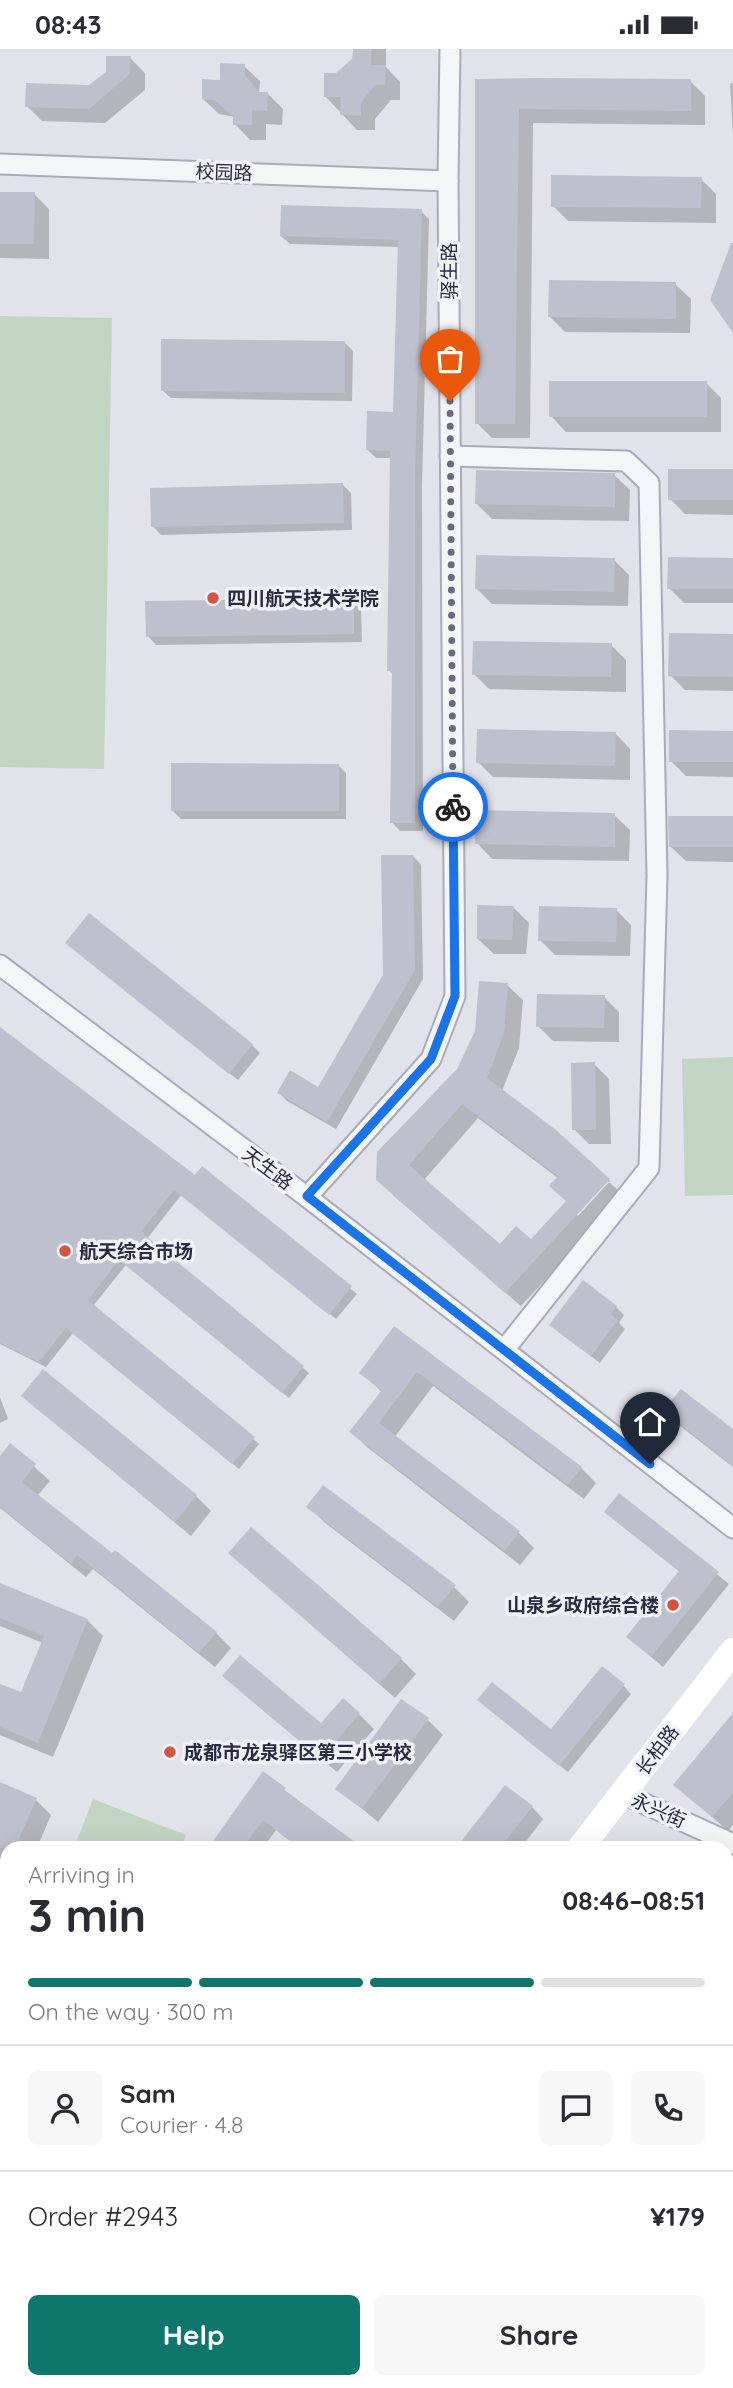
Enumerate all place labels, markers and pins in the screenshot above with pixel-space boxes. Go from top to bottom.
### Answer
pin [420,329,480,401]
place label: 四川航天技术学院 [227,586,379,610]
marker: 四川航天技术学院 [205,590,221,606]
place label: 航天综合市场 [79,1239,193,1263]
marker: 航天综合市场 [57,1243,73,1259]
pin [620,1392,680,1464]
place label: 山泉乡政府综合楼 [507,1593,659,1617]
marker: 山泉乡政府综合楼 [665,1597,681,1613]
place label: 成都市龙泉驿区第三小学校 [184,1740,412,1764]
marker: 成都市龙泉驿区第三小学校 [162,1744,178,1760]

